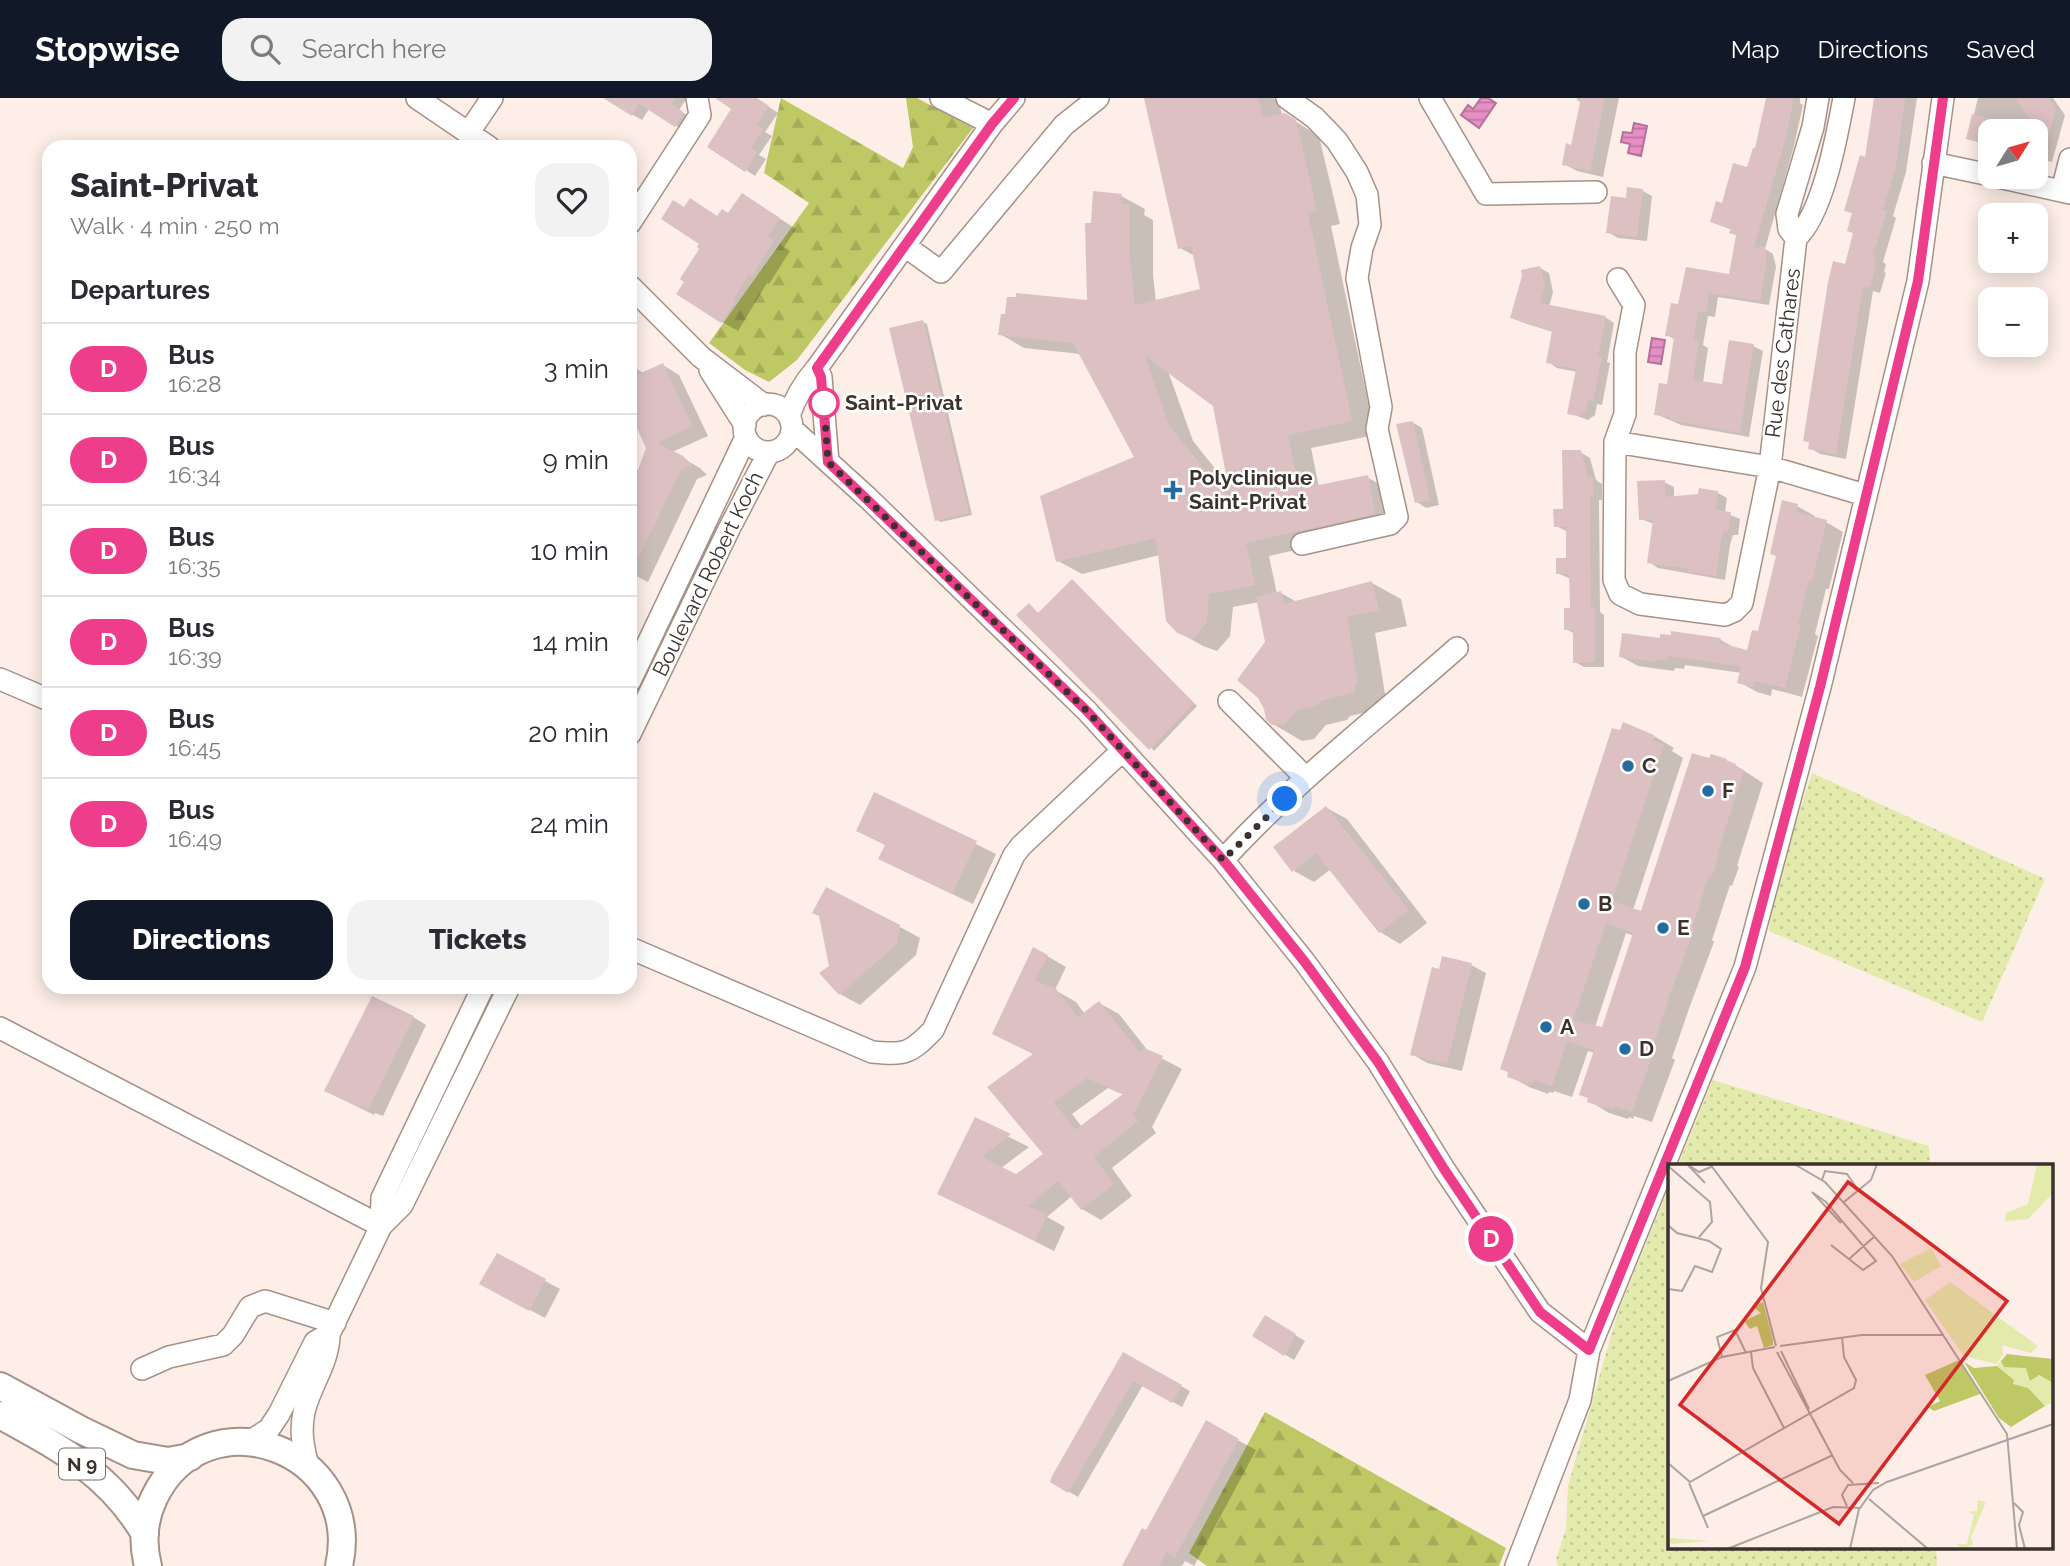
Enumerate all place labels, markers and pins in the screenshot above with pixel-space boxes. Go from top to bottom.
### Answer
marker: Saint-Privat [809,388,839,418]
place label: Saint-Privat [845,390,963,415]
place label: Polyclinique Saint-Privat [1189,465,1313,514]
marker: Polyclinique Saint-Privat [1163,480,1183,500]
place label: C [1642,753,1656,778]
marker: C [1620,758,1636,774]
place label: F [1722,778,1734,803]
marker: F [1700,783,1716,799]
place label: B [1598,891,1612,916]
marker: B [1576,896,1592,912]
place label: E [1677,915,1690,940]
marker: E [1655,920,1671,936]
place label: A [1560,1014,1575,1039]
marker: A [1538,1019,1554,1035]
place label: D [1639,1036,1654,1061]
marker: D [1617,1041,1633,1057]
line badge: D [1468,1216,1514,1262]

